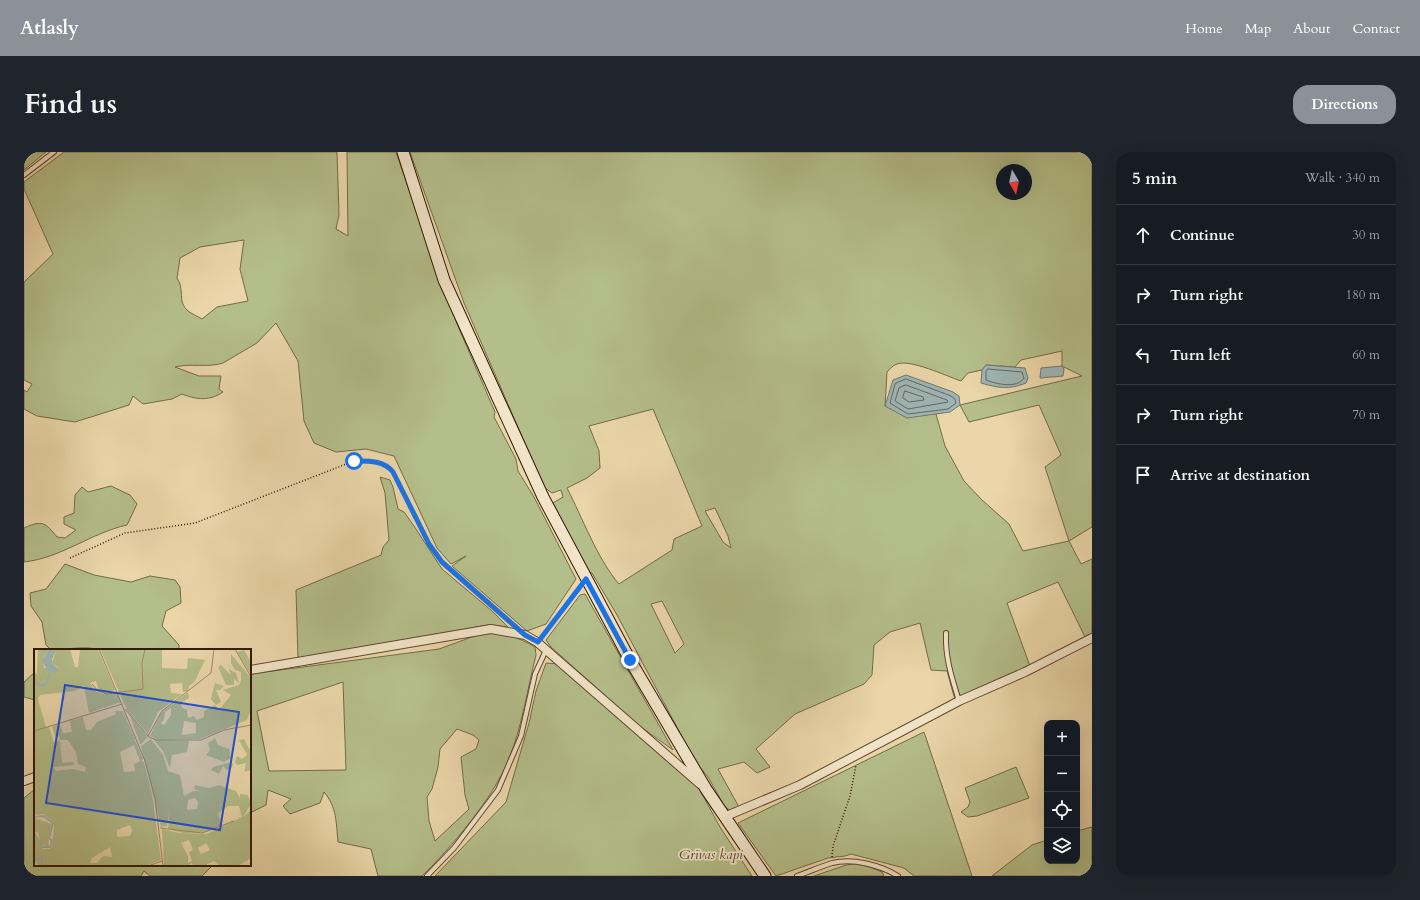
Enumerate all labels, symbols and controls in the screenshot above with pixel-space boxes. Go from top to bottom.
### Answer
text: Atlasly [20,15,79,41]
text: Home [1185,19,1223,38]
text: Map [1245,19,1271,38]
text: About [1293,19,1330,38]
text: Contact [1352,19,1400,38]
text: Find us [24,85,117,123]
button: Directions [1293,85,1396,124]
north arrow [996,164,1032,200]
text: 5 min [1132,167,1177,190]
text: Walk · 340 m [1305,169,1380,187]
icon: ahead [1132,224,1154,246]
text: Continue [1170,225,1235,245]
text: 30 m [1352,226,1380,244]
icon: right [1132,284,1154,306]
text: Turn right [1170,285,1243,305]
text: 180 m [1346,286,1380,304]
icon: left [1132,344,1154,366]
text: Turn left [1170,345,1231,365]
text: 60 m [1352,346,1380,364]
icon: right [1132,404,1154,426]
text: Turn right [1170,405,1243,425]
text: 70 m [1352,406,1380,424]
route start [345,452,363,470]
icon: arrive [1132,464,1154,486]
text: Arrive at destination [1170,465,1310,485]
inset map [34,649,251,866]
route end [621,651,639,669]
map controls [1044,720,1080,864]
button: + [1044,720,1080,756]
button: − [1044,756,1080,792]
button: locate [1044,792,1080,828]
button: layers [1044,828,1080,864]
park label: Grīvas kapi [679,845,743,864]

